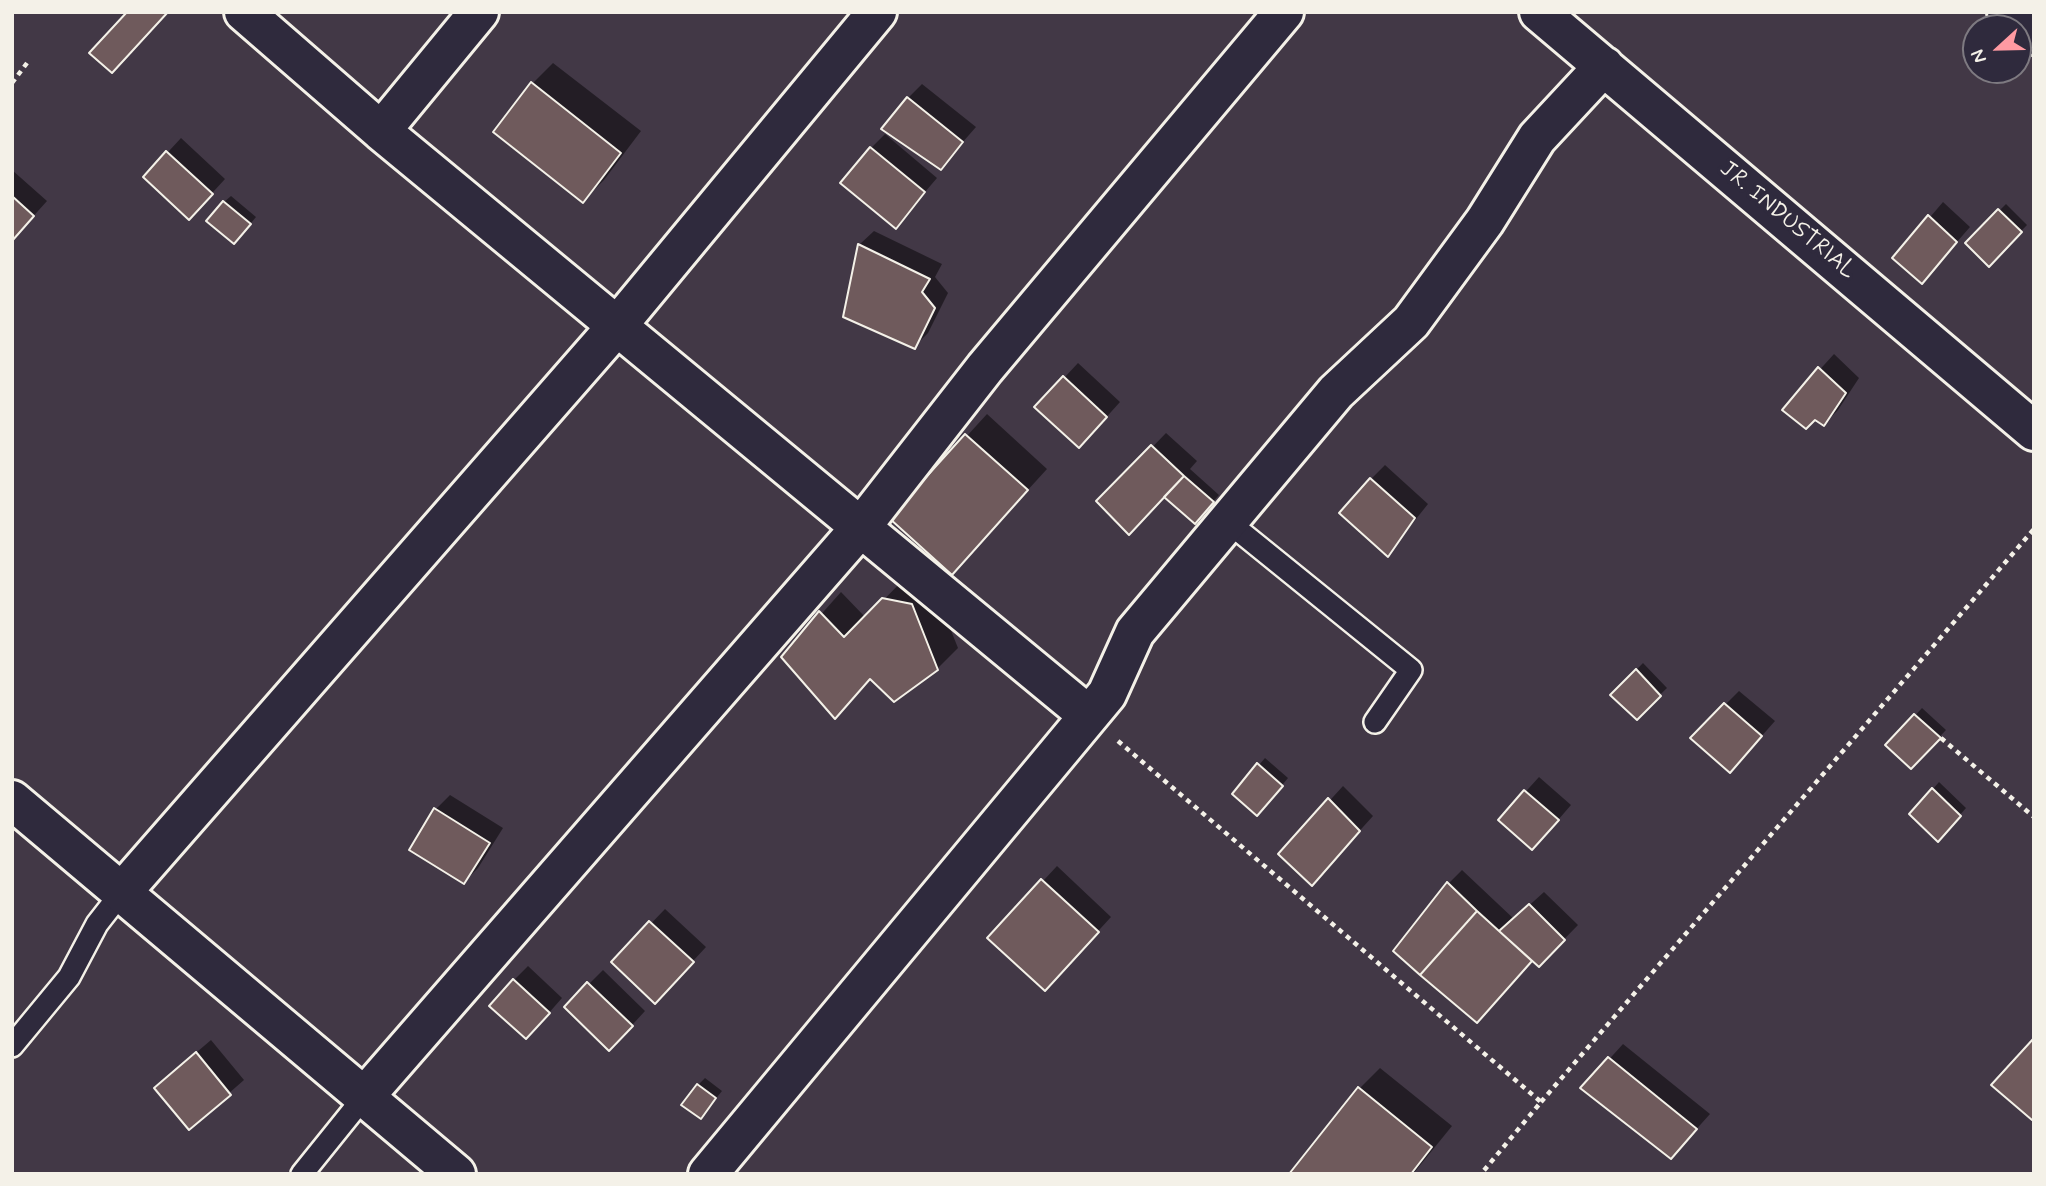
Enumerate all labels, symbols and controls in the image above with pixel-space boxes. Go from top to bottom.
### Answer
north arrow [1962,14,2032,84]
text: N [1965,46,1993,67]
street label: JR. INDUSTRIAL [1713,156,1861,286]

